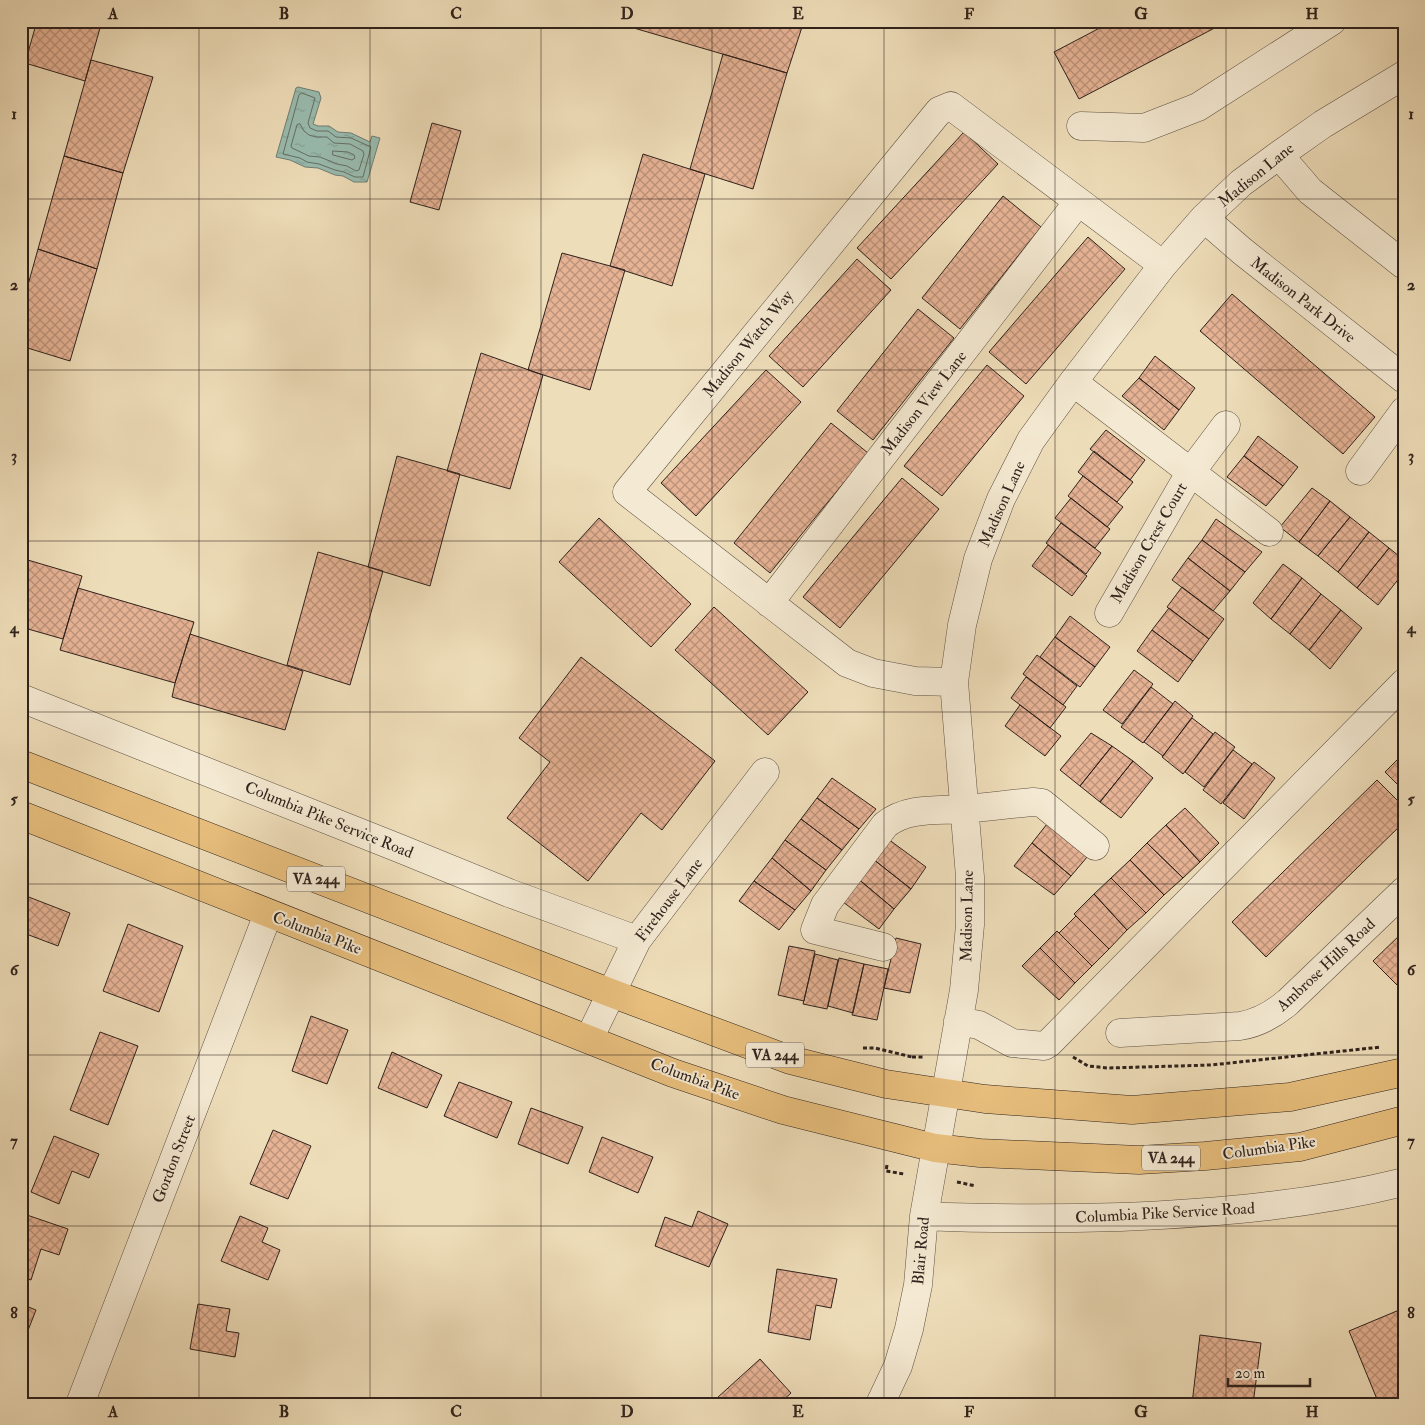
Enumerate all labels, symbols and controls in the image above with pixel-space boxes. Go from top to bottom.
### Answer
text: A [107,4,119,24]
text: B [279,4,289,24]
text: C [450,4,462,24]
text: D [620,4,634,24]
text: E [792,4,804,24]
text: F [964,4,974,24]
text: G [1134,4,1148,24]
text: H [1305,4,1319,24]
text: 1 [11,104,17,124]
text: 1 [1408,104,1414,124]
street label: Madison Lane [1214,138,1298,212]
street label: Madison Park Drive [1246,253,1360,347]
text: 2 [10,275,18,295]
text: 2 [1407,275,1415,295]
street label: Madison Watch Way [699,286,798,402]
street label: Madison View Lane [877,346,971,459]
text: 3 [11,446,17,466]
text: 3 [1408,446,1414,466]
street label: Madison Lane [974,458,1030,550]
street label: Madison Crest Court [1106,479,1192,607]
text: 4 [9,618,20,638]
text: 4 [1406,618,1417,638]
street label: Columbia Pike Service Road [242,777,416,863]
text: 5 [10,789,18,809]
text: 5 [1407,789,1415,809]
street label: Firehouse Lane [631,854,707,946]
road number: VA 244 [287,866,345,892]
street label: Madison Lane [956,870,978,962]
street label: Columbia Pike [270,907,365,959]
street label: Ambrose Hills Road [1272,914,1379,1016]
text: 6 [10,960,20,980]
text: 6 [1407,960,1417,980]
road number: VA 244 [746,1042,804,1068]
street label: Columbia Pike [648,1054,743,1105]
street label: Gordon Street [148,1112,200,1206]
text: 7 [10,1131,18,1151]
text: 7 [1407,1131,1415,1151]
street label: Columbia Pike [1221,1132,1317,1164]
road number: VA 244 [1142,1146,1200,1170]
street label: Columbia Pike Service Road [1075,1198,1255,1228]
street label: Blair Road [908,1216,934,1286]
text: 8 [10,1303,18,1323]
text: 8 [1407,1303,1415,1323]
scale bar [1228,1355,1310,1387]
text: 20 m [1235,1364,1265,1383]
text: A [107,1402,119,1422]
text: B [279,1402,289,1422]
text: C [450,1402,462,1422]
text: D [620,1402,634,1422]
text: E [792,1402,804,1422]
text: F [964,1402,974,1422]
text: G [1134,1402,1148,1422]
text: H [1305,1402,1319,1422]

